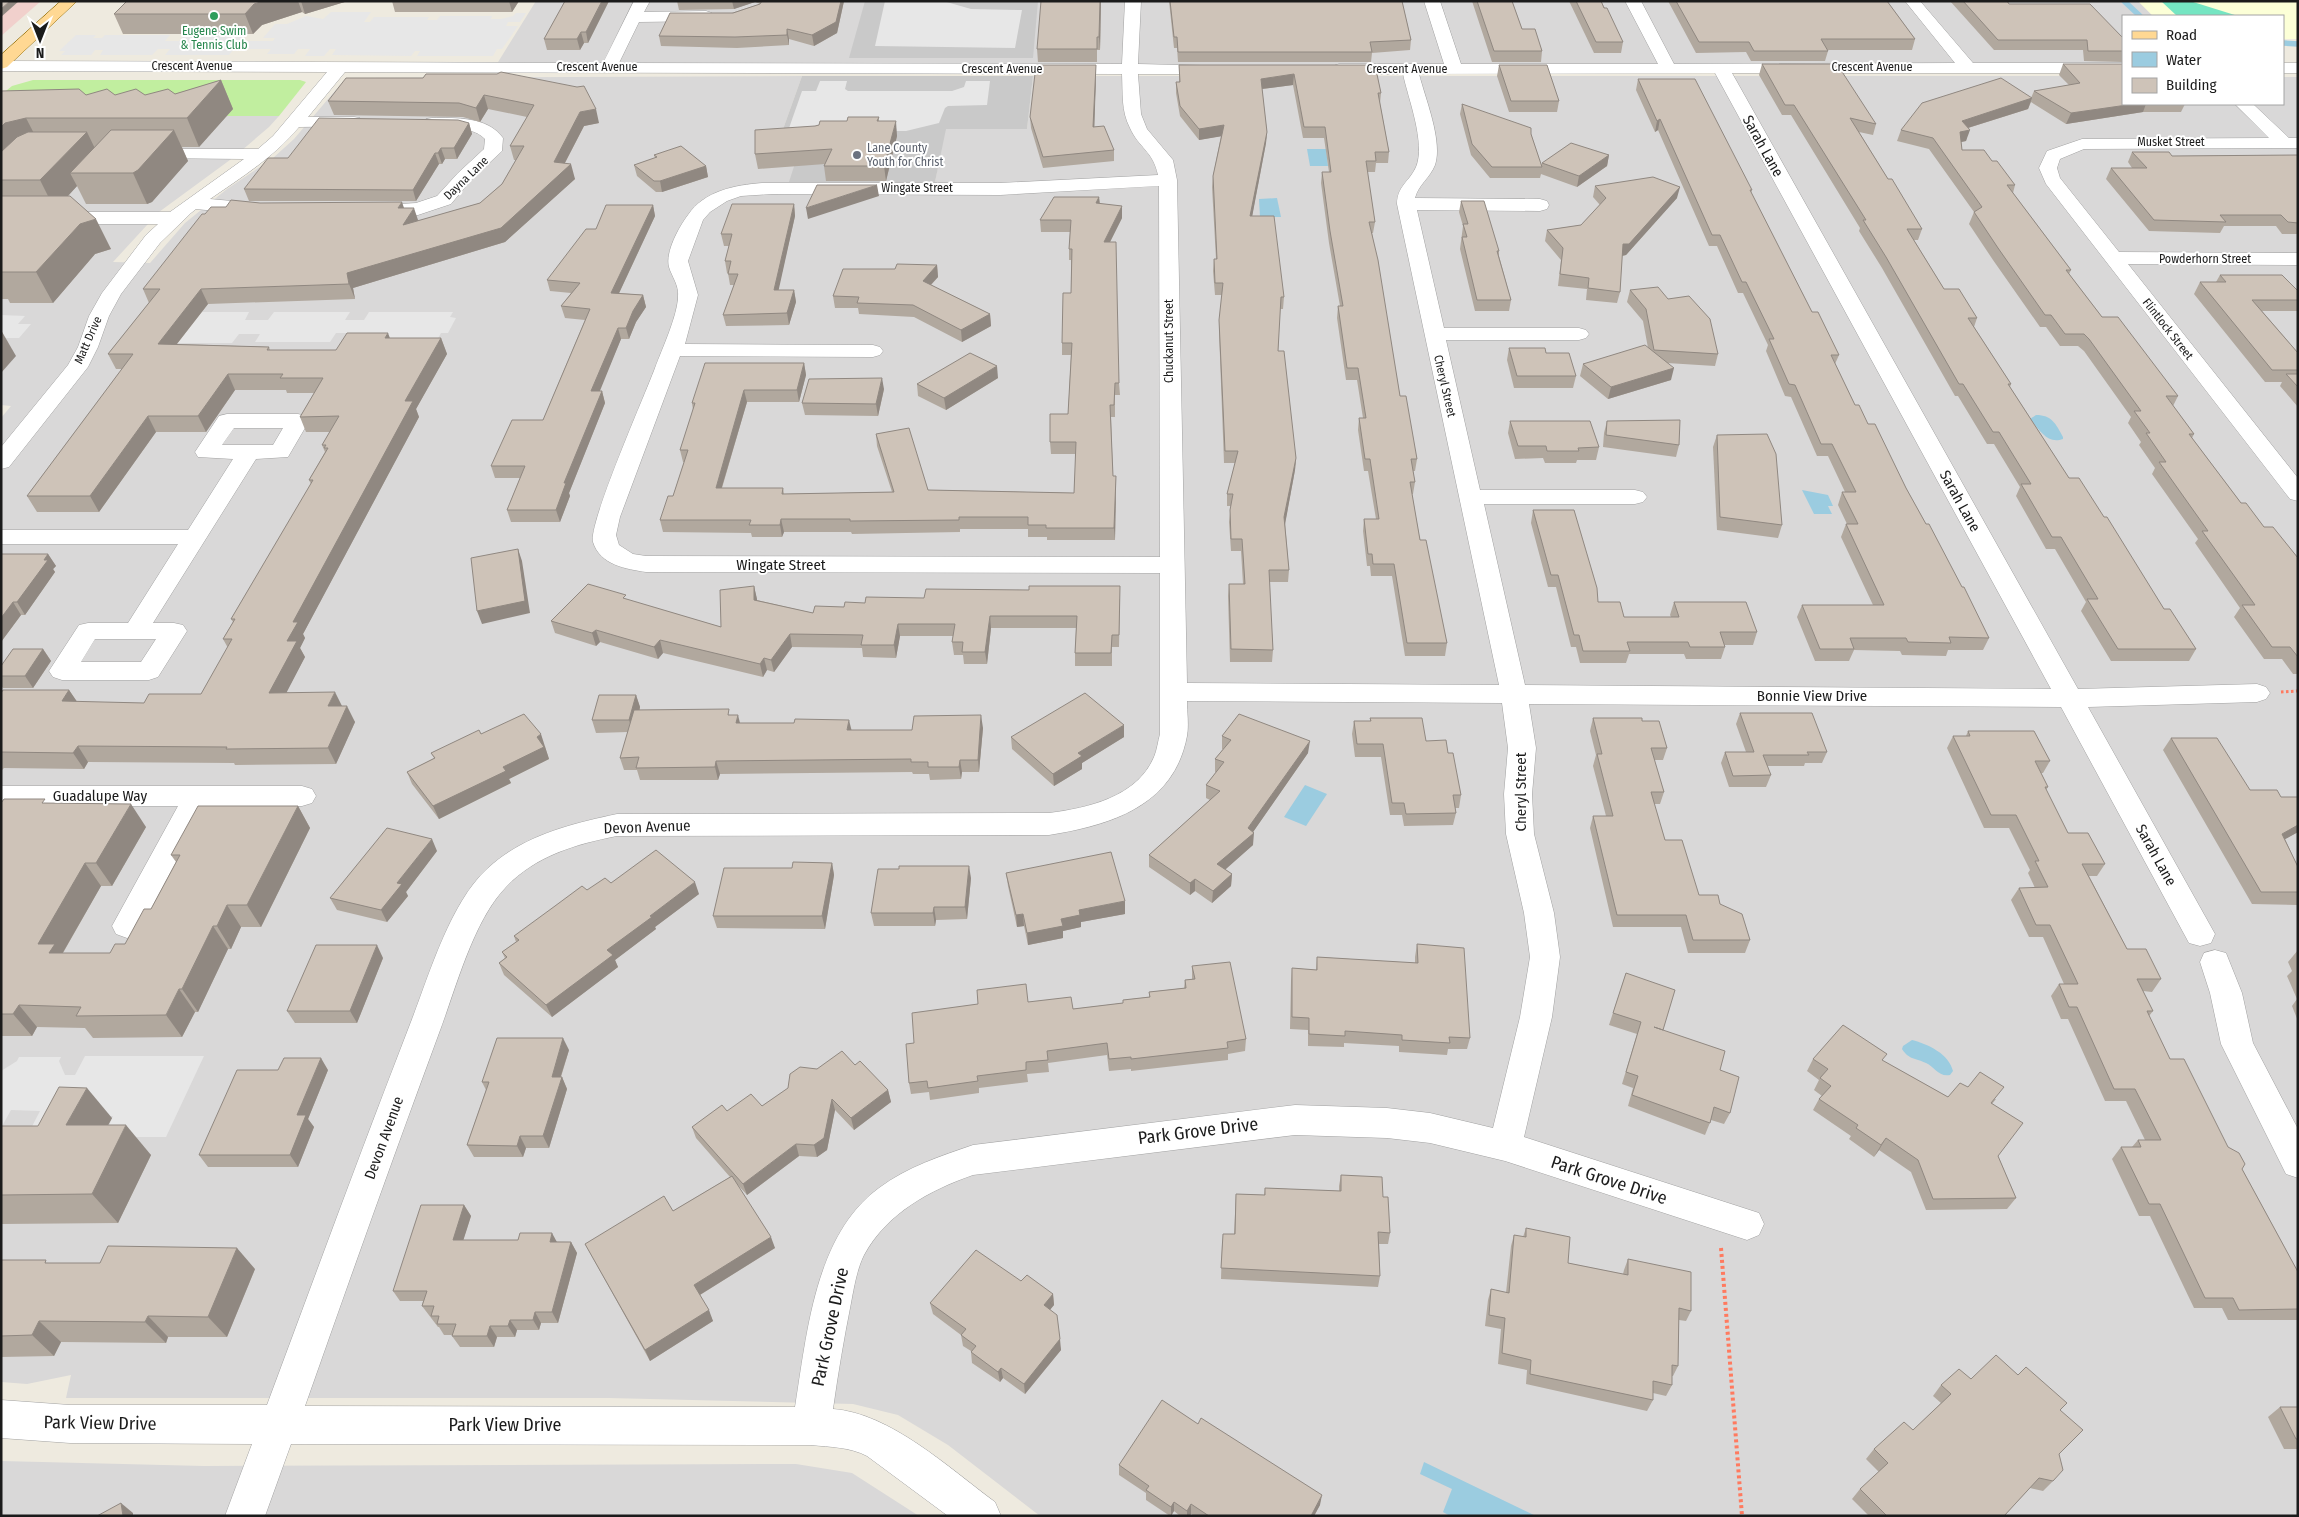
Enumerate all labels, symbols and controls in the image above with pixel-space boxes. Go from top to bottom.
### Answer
marker: Eugene Swim & Tennis Club [208,10,220,22]
north arrow [15,15,65,65]
legend [2122,15,2284,105]
place label: Eugene Swim & Tennis Club [180,24,248,52]
text: Road [2166,26,2197,44]
text: N [36,44,44,61]
text: Water [2166,51,2202,69]
street label: Crescent Avenue [152,59,232,73]
street label: Crescent Avenue [557,60,637,74]
street label: Crescent Avenue [1832,60,1912,74]
street label: Crescent Avenue [962,62,1042,76]
street label: Crescent Avenue [1367,62,1447,76]
text: Building [2166,76,2217,94]
street label: Sarah Lane [1739,112,1787,180]
street label: Musket Street [2137,135,2205,149]
place label: Lane County Youth for Christ [867,141,943,169]
marker: Lane County Youth for Christ [851,149,863,161]
street label: Dayna Lane [441,153,491,203]
street label: Wingate Street [881,181,953,195]
street label: Powderhorn Street [2159,252,2251,266]
street label: Flintlock Street [2140,296,2196,362]
street label: Chuckanut Street [1162,299,1176,383]
street label: Matt Drive [71,314,105,366]
street label: Cheryl Street [1431,354,1459,418]
street label: Sarah Lane [1936,467,1984,535]
street label: Wingate Street [736,556,826,574]
street label: Bonnie View Drive [1757,687,1867,705]
street label: Cheryl Street [1512,752,1530,832]
street label: Guadalupe Way [53,787,147,805]
street label: Devon Avenue [603,816,691,838]
street label: Sarah Lane [2132,821,2180,889]
street label: Devon Avenue [361,1094,407,1182]
street label: Park Grove Drive [1137,1113,1259,1149]
street label: Park Grove Drive [1548,1151,1670,1209]
street label: Park Grove Drive [807,1266,853,1388]
street label: Park View Drive [43,1411,157,1435]
street label: Park View Drive [449,1414,562,1436]

